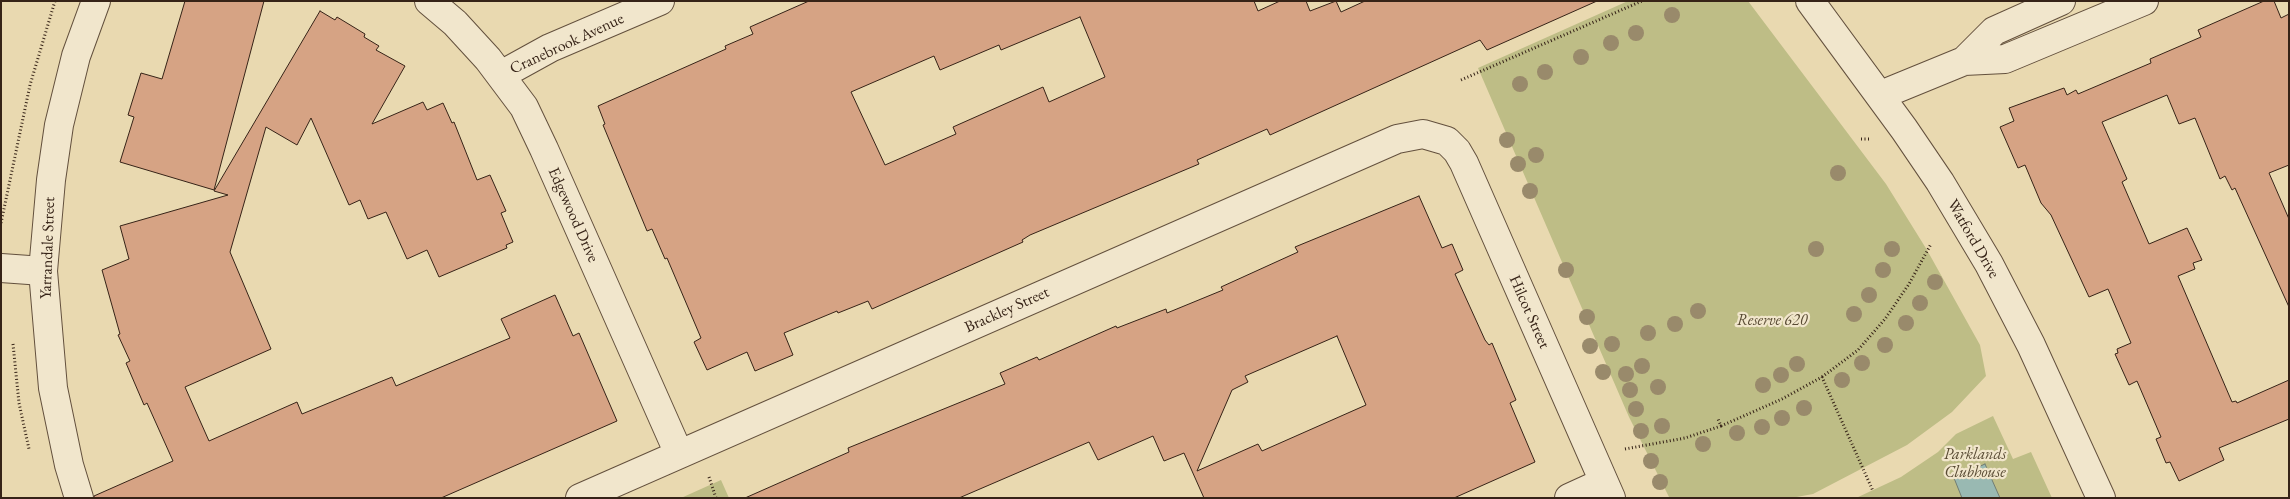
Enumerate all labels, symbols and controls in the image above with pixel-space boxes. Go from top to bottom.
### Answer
street label: Cranebrook Avenue [507,9,627,79]
street label: Edgewood Drive [544,165,602,265]
street label: Yarrandale Street [37,196,59,300]
street label: Watford Drive [1943,196,2003,282]
street label: Hilcot Street [1504,272,1554,352]
street label: Brackley Street [962,283,1052,337]
park label: Reserve 620 [1737,311,1807,331]
park label: Parklands Clubhouse [1944,445,2006,483]

